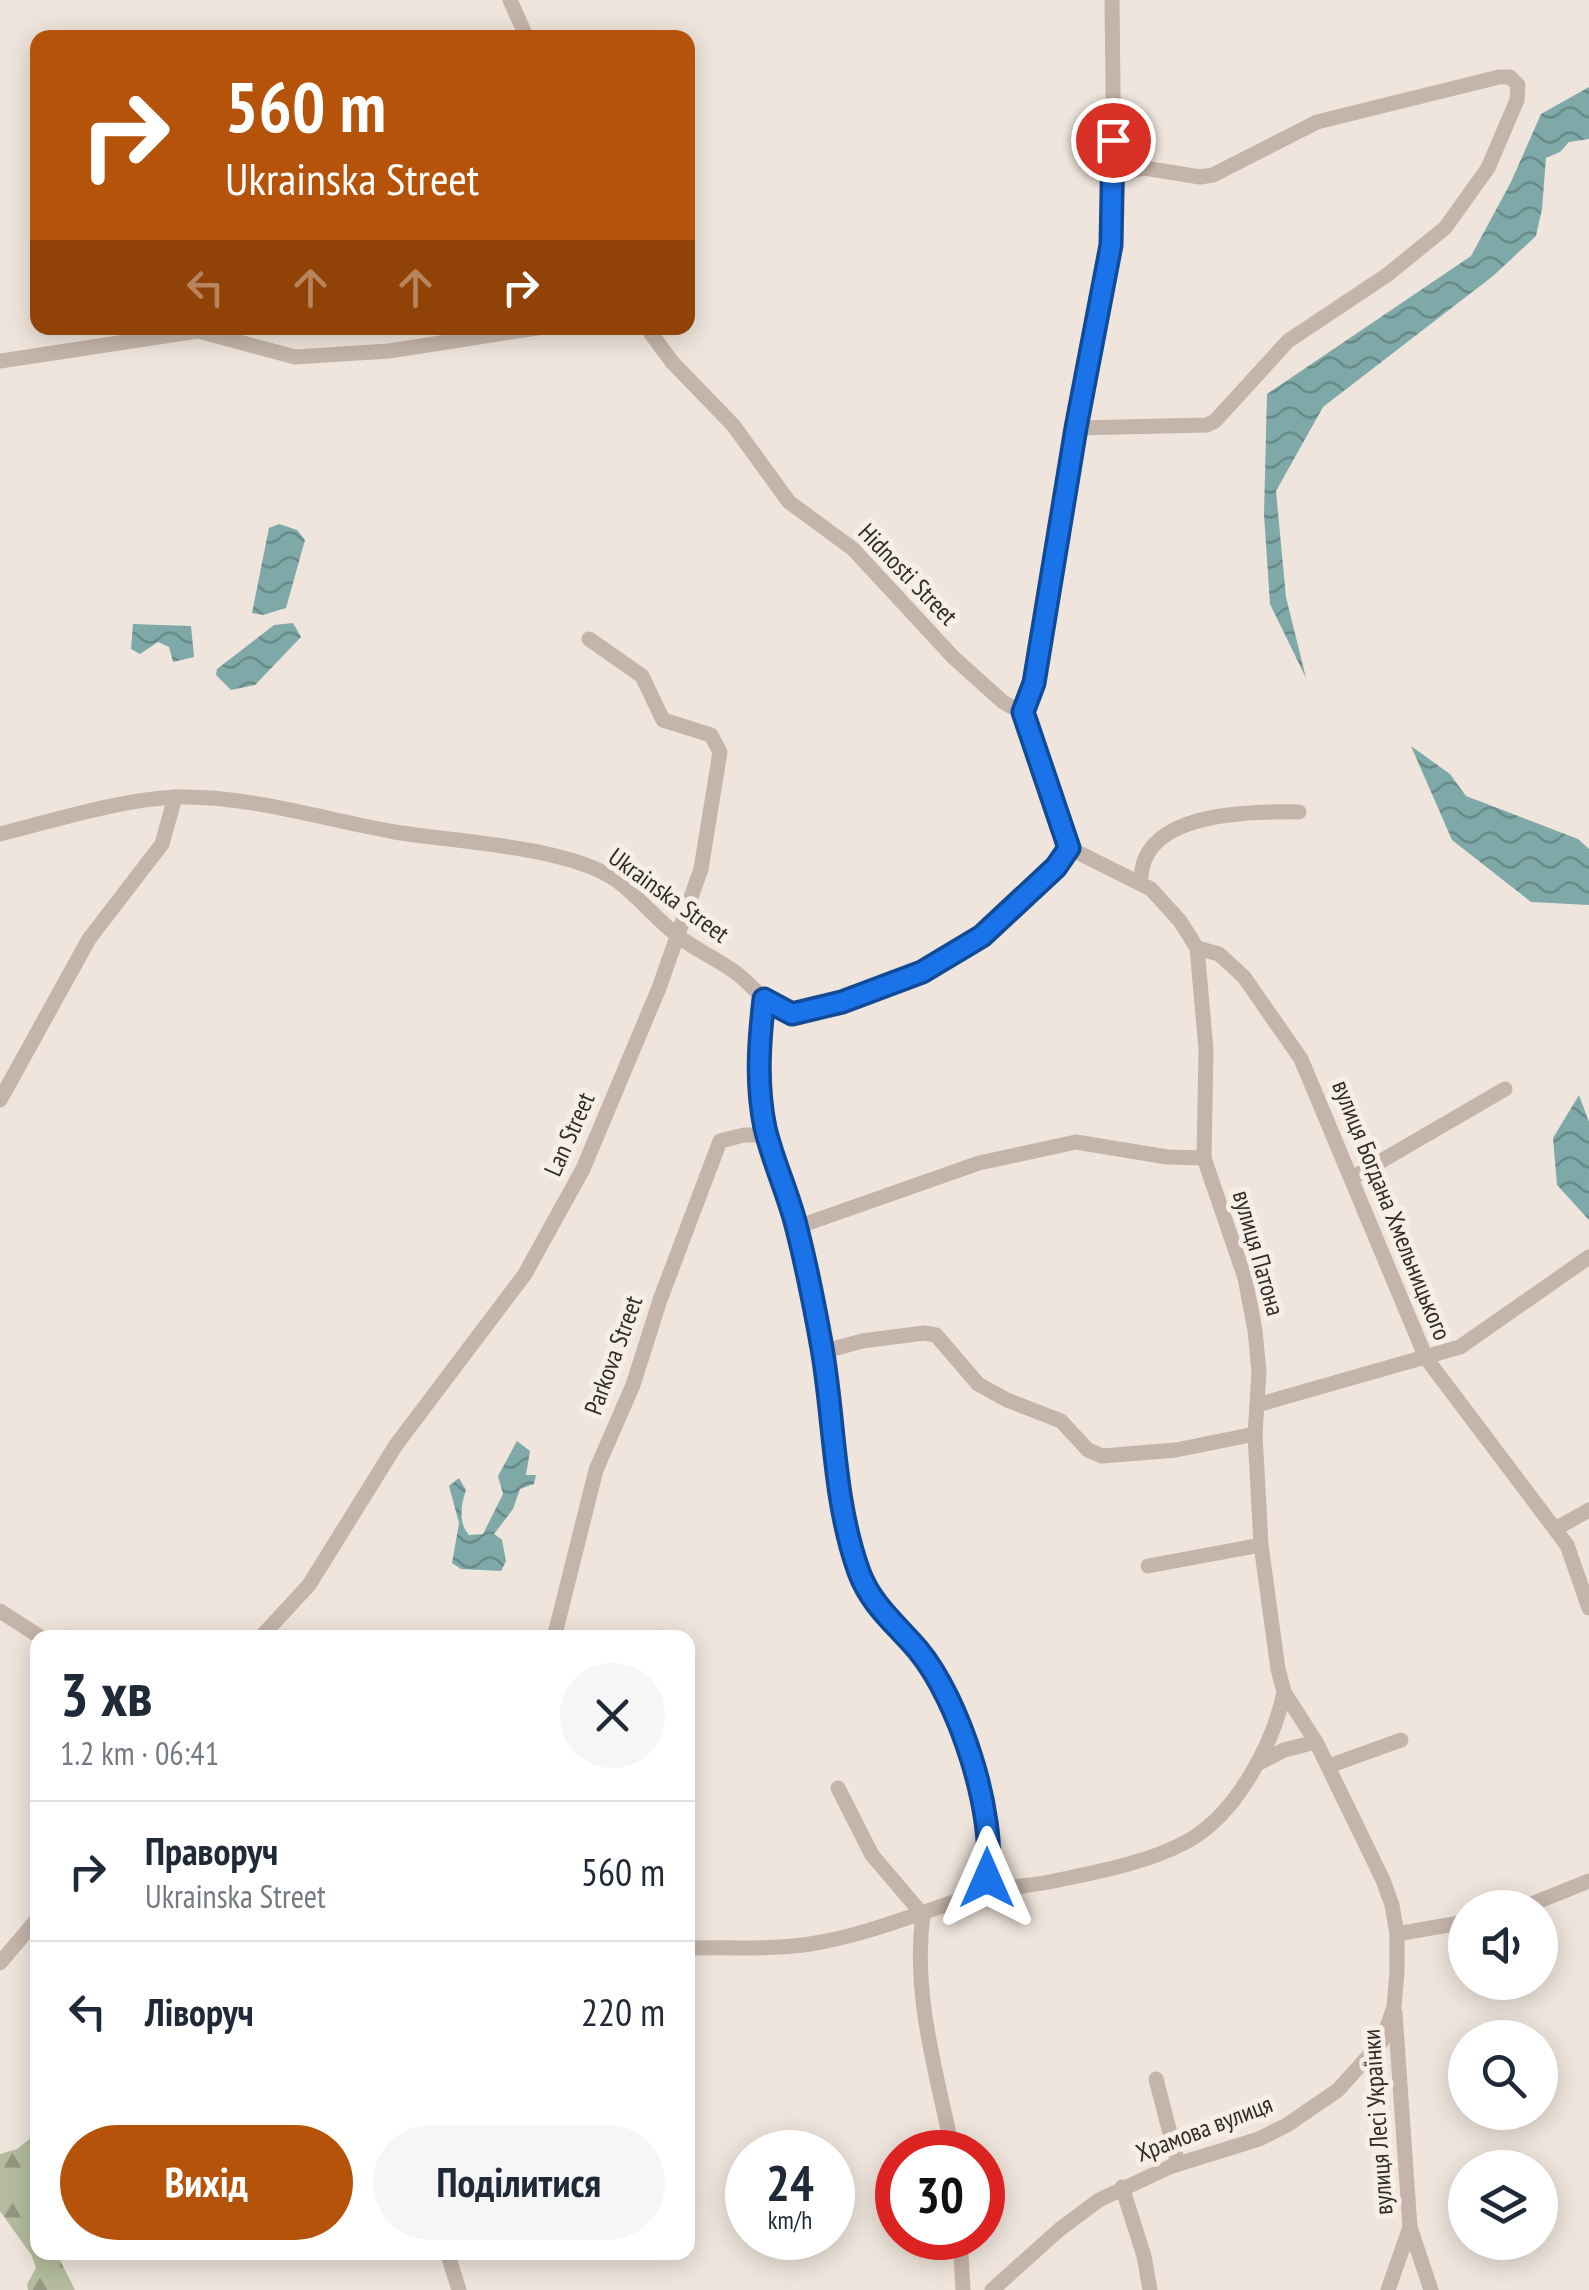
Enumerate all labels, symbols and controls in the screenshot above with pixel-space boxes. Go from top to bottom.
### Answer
text: 560 m [225,61,386,151]
icon: right [60,70,190,200]
pin [1071,98,1156,183]
icon: arrive [1086,113,1141,168]
text: Ukrainska Street [225,149,479,207]
icon: left [178,260,233,315]
icon: ahead [283,260,338,315]
icon: ahead [388,260,443,315]
icon: right [493,260,548,315]
street label: Hidnosti Street [852,516,964,632]
street label: Ukrainska Street [602,841,736,950]
street label: вулиця Богдана Хмельницького [1325,1075,1459,1345]
street label: Lan Street [536,1087,602,1181]
street label: вулиця Патона [1226,1187,1292,1319]
street label: Parkova Street [577,1291,649,1419]
text: 3 хв [60,1655,152,1733]
button: close [560,1663,665,1768]
text: 1.2 km · 06:41 [60,1732,219,1774]
text: Праворуч [145,1826,278,1875]
position arrow [935,1826,1039,1930]
icon: right [60,1844,115,1899]
text: 560 m [581,1847,665,1896]
text: Ukrainska Street [145,1875,326,1917]
map controls [1448,1890,1558,2260]
button: sound [1448,1890,1558,2000]
icon: left [60,1984,115,2039]
text: Ліворуч [145,1987,254,2036]
text: 220 m [581,1987,665,2036]
button: search [1448,2020,1558,2130]
street label: вулиця Лесі Українки [1355,2028,1399,2216]
street label: Храмова вулиця [1131,2087,1277,2169]
button: Вихід [60,2125,353,2240]
button: Поділитися [373,2125,665,2240]
speed limit sign: 30 [875,2130,1005,2260]
text: 24 [766,2150,814,2215]
button: layers [1448,2150,1558,2260]
text: km/h [768,2204,812,2236]

